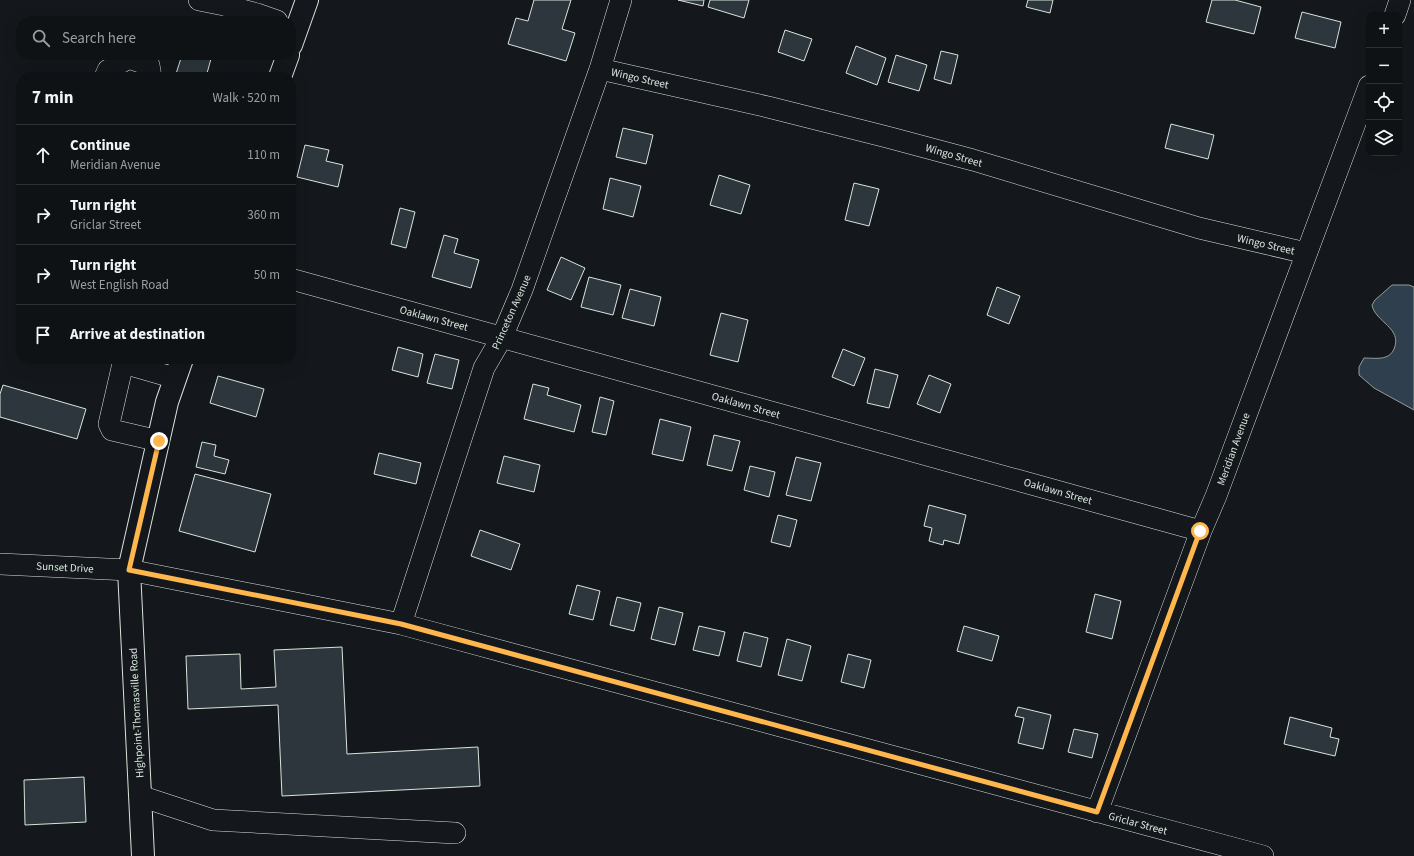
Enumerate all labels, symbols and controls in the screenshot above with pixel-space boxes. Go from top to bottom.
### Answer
map controls [1366,12,1402,156]
button: + [1366,12,1402,48]
search box [16,16,296,60]
icon: search [30,27,52,49]
text: Search here [62,28,136,49]
button: − [1366,48,1402,84]
street label: Wingo Street [610,65,670,92]
button: locate [1366,84,1402,120]
text: 7 min [32,86,73,110]
text: Walk · 520 m [212,89,280,107]
button: layers [1366,120,1402,156]
text: Continue [70,135,130,156]
street label: Wingo Street [924,140,984,171]
icon: ahead [32,144,54,166]
text: 110 m [247,146,280,164]
text: Meridian Avenue [70,156,160,174]
text: Turn right [70,195,136,216]
icon: right [32,204,54,226]
text: 360 m [247,206,280,224]
text: Griclar Street [70,216,141,234]
street label: Wingo Street [1236,231,1296,258]
text: Turn right [70,255,136,276]
icon: right [32,264,54,286]
text: 50 m [254,266,280,284]
street label: Princeton Avenue [488,272,535,352]
text: West English Road [70,276,169,294]
street label: Oaklawn Street [398,302,470,335]
icon: arrive [32,324,54,346]
text: Arrive at destination [70,324,205,345]
street label: Oaklawn Street [710,389,782,422]
street label: Meridian Avenue [1213,410,1254,488]
route end [150,432,168,450]
street label: Oaklawn Street [1022,475,1094,508]
route start [1191,522,1209,540]
street label: Sunset Drive [36,559,95,577]
street label: Highpoint-Thomasville Road [126,647,147,778]
street label: Griclar Street [1107,808,1169,839]

